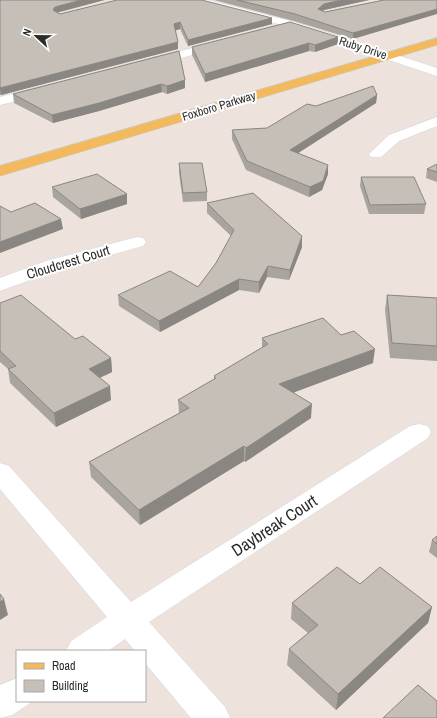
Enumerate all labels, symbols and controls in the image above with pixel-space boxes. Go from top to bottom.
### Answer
north arrow [16,16,56,56]
text: N [19,27,34,38]
street label: Ruby Drive [337,33,389,63]
street label: Foxboro Parkway [180,87,258,125]
street label: Cloudcrest Court [24,241,112,283]
street label: Daybreak Court [227,489,321,561]
legend [16,650,146,702]
text: Road [52,658,76,674]
text: Building [52,678,89,694]

